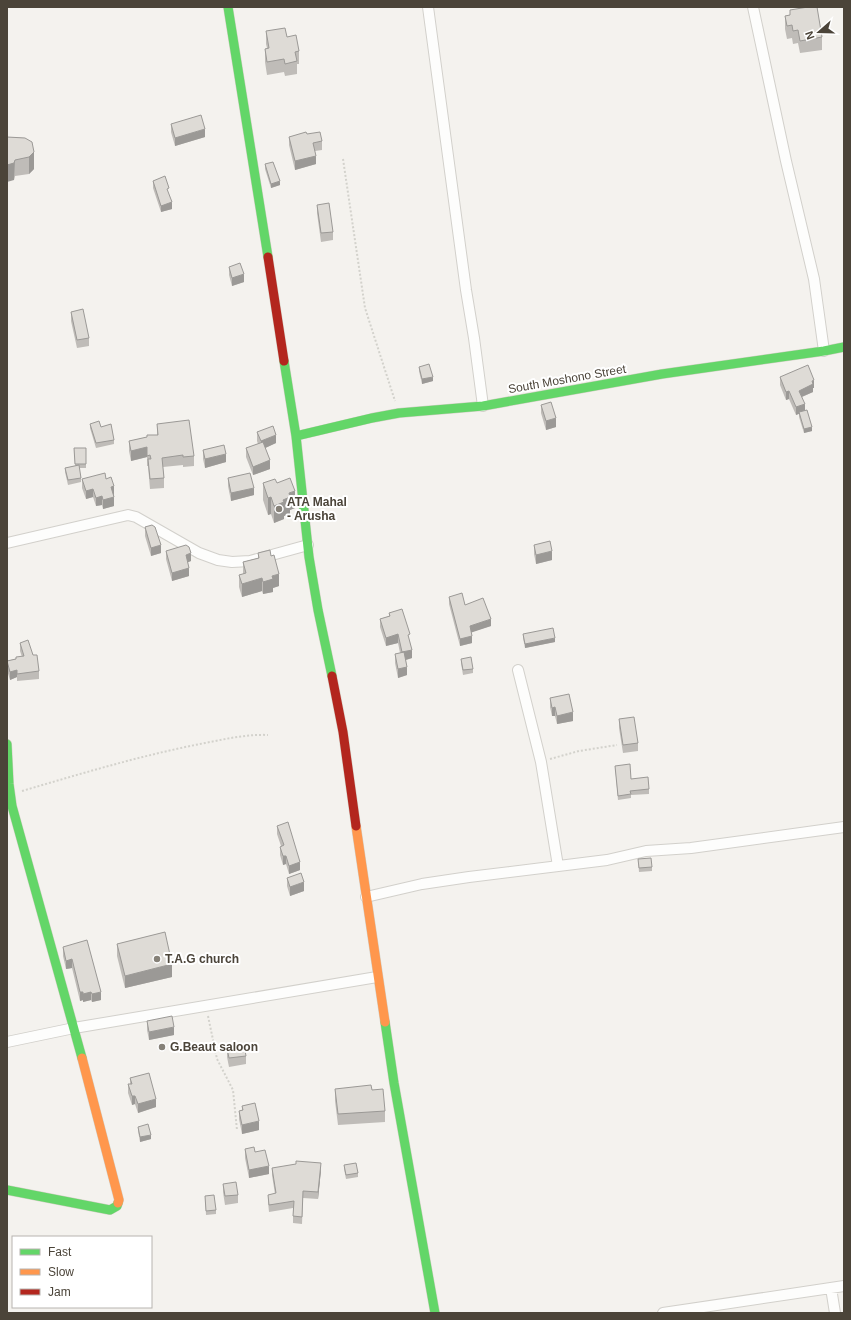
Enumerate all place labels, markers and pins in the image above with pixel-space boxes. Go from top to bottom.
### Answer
place label: ATA Mahal - Arusha [287,495,347,523]
marker: ATA Mahal - Arusha [274,504,284,514]
place label: T.A.G church [165,952,239,966]
marker: T.A.G church [152,954,162,964]
place label: G.Beaut saloon [170,1040,258,1054]
marker: G.Beaut saloon [157,1042,167,1052]

